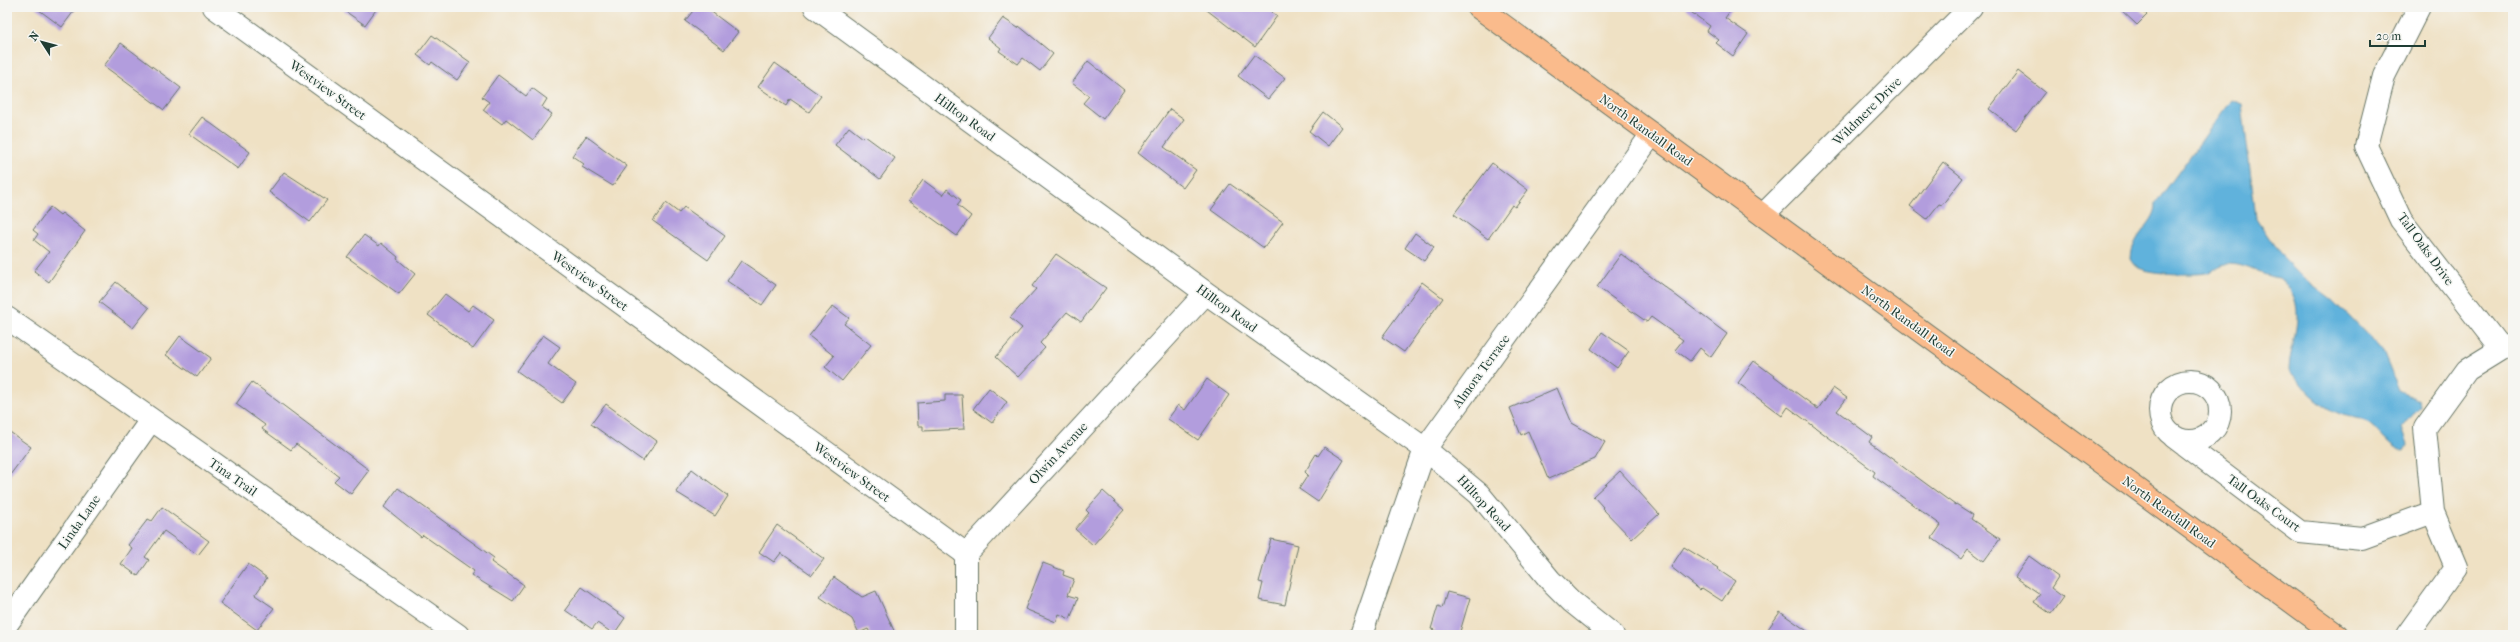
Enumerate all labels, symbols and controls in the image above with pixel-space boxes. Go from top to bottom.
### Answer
north arrow [22,22,62,62]
scale bar [2370,22,2425,48]
text: N [27,29,42,44]
text: 20 m [2376,29,2401,43]
street label: Westview Street [286,57,370,123]
street label: Wildmere Drive [1829,73,1905,149]
street label: Hilltop Road [932,90,999,145]
street label: North Randall Road [1596,91,1696,169]
street label: Tall Oaks Drive [2395,210,2458,289]
street label: Westview Street [548,248,632,314]
street label: Hilltop Road [1194,281,1261,336]
street label: North Randall Road [1858,282,1958,360]
street label: Almora Terrace [1449,331,1513,411]
street label: Olwin Avenue [1025,418,1091,487]
street label: Westview Street [810,439,894,505]
street label: Tina Trail [206,455,260,499]
street label: Tall Oaks Court [2224,471,2304,535]
street label: Hilltop Road [1454,472,1514,535]
street label: North Randall Road [2119,473,2219,551]
street label: Linda Lane [55,492,103,552]

